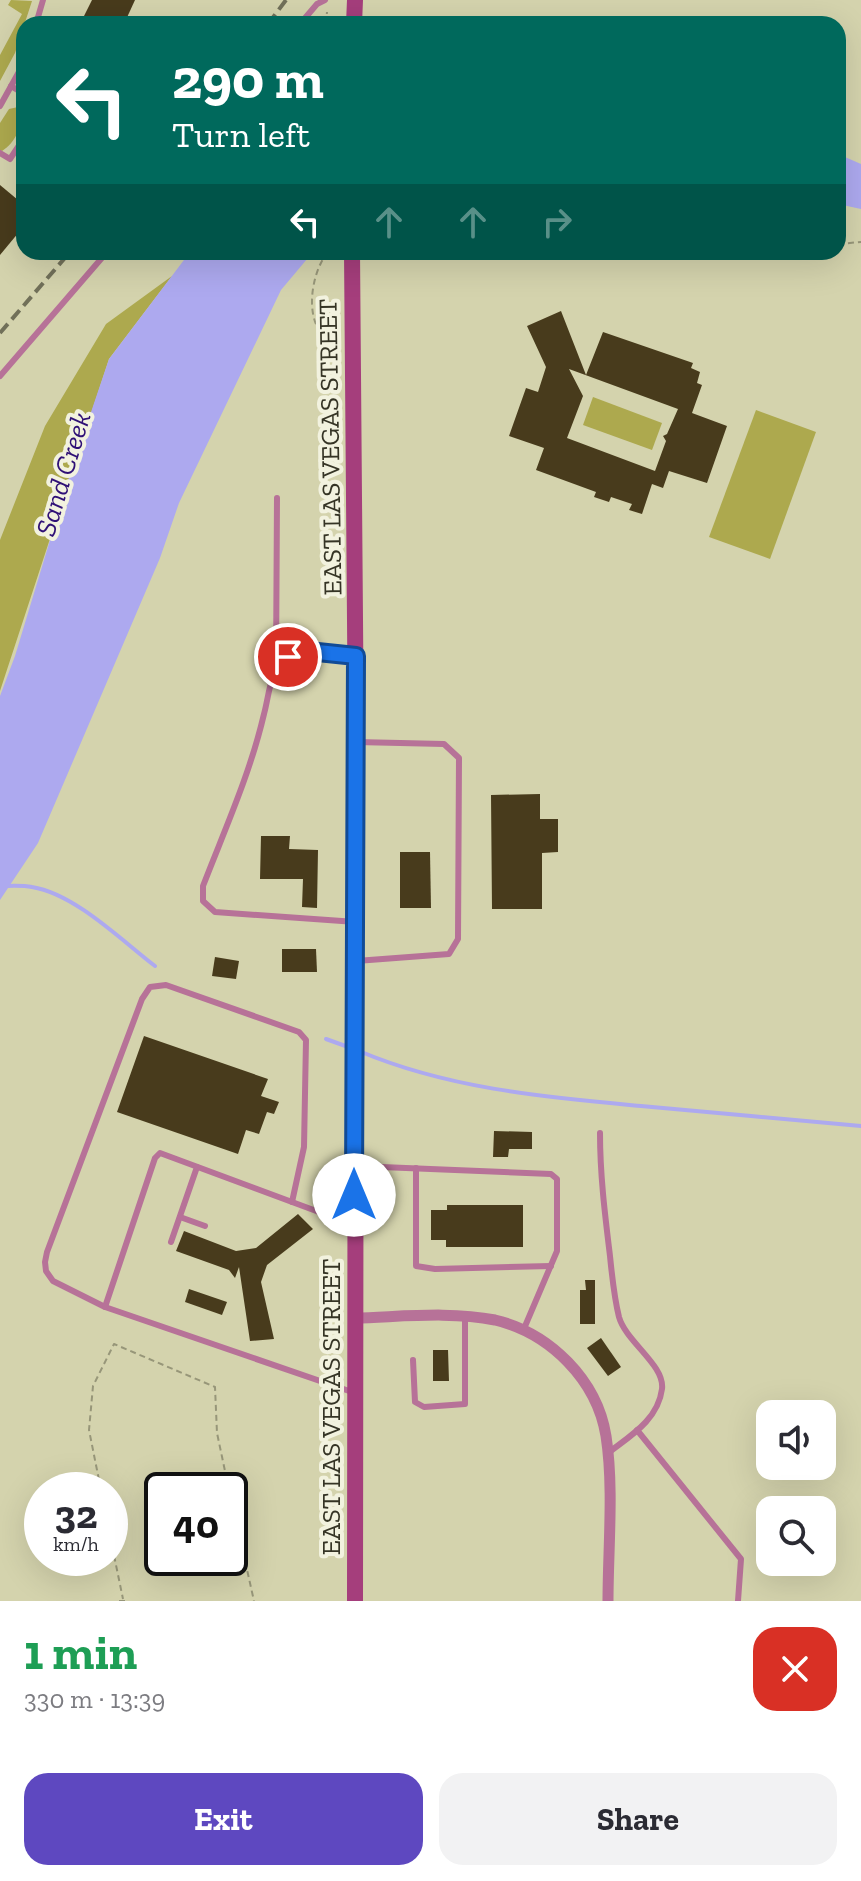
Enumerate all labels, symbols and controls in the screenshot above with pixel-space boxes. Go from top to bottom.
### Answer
text: 290 m [172,45,324,112]
icon: left [40,48,144,152]
text: Turn left [172,113,310,156]
icon: left [283,200,327,244]
icon: ahead [367,200,411,244]
icon: ahead [451,200,495,244]
icon: right [535,200,579,244]
street label: EAST LAS VEGAS STREET [311,298,349,596]
water label: Sand Creek [29,408,97,540]
pin [254,623,322,691]
icon: arrive [266,635,310,679]
position arrow [312,1153,396,1237]
street label: EAST LAS VEGAS STREET [315,1259,347,1555]
map controls [756,1400,836,1576]
button: sound [756,1400,836,1480]
speed limit sign: 40 [144,1472,248,1576]
text: 32 [55,1490,97,1538]
button: search [756,1496,836,1576]
text: km/h [53,1532,99,1556]
text: 1 min [24,1624,137,1681]
button: close [753,1627,837,1711]
text: 330 m · 13:39 [24,1683,165,1715]
button: Exit [24,1773,423,1865]
button: Share [439,1773,837,1865]

